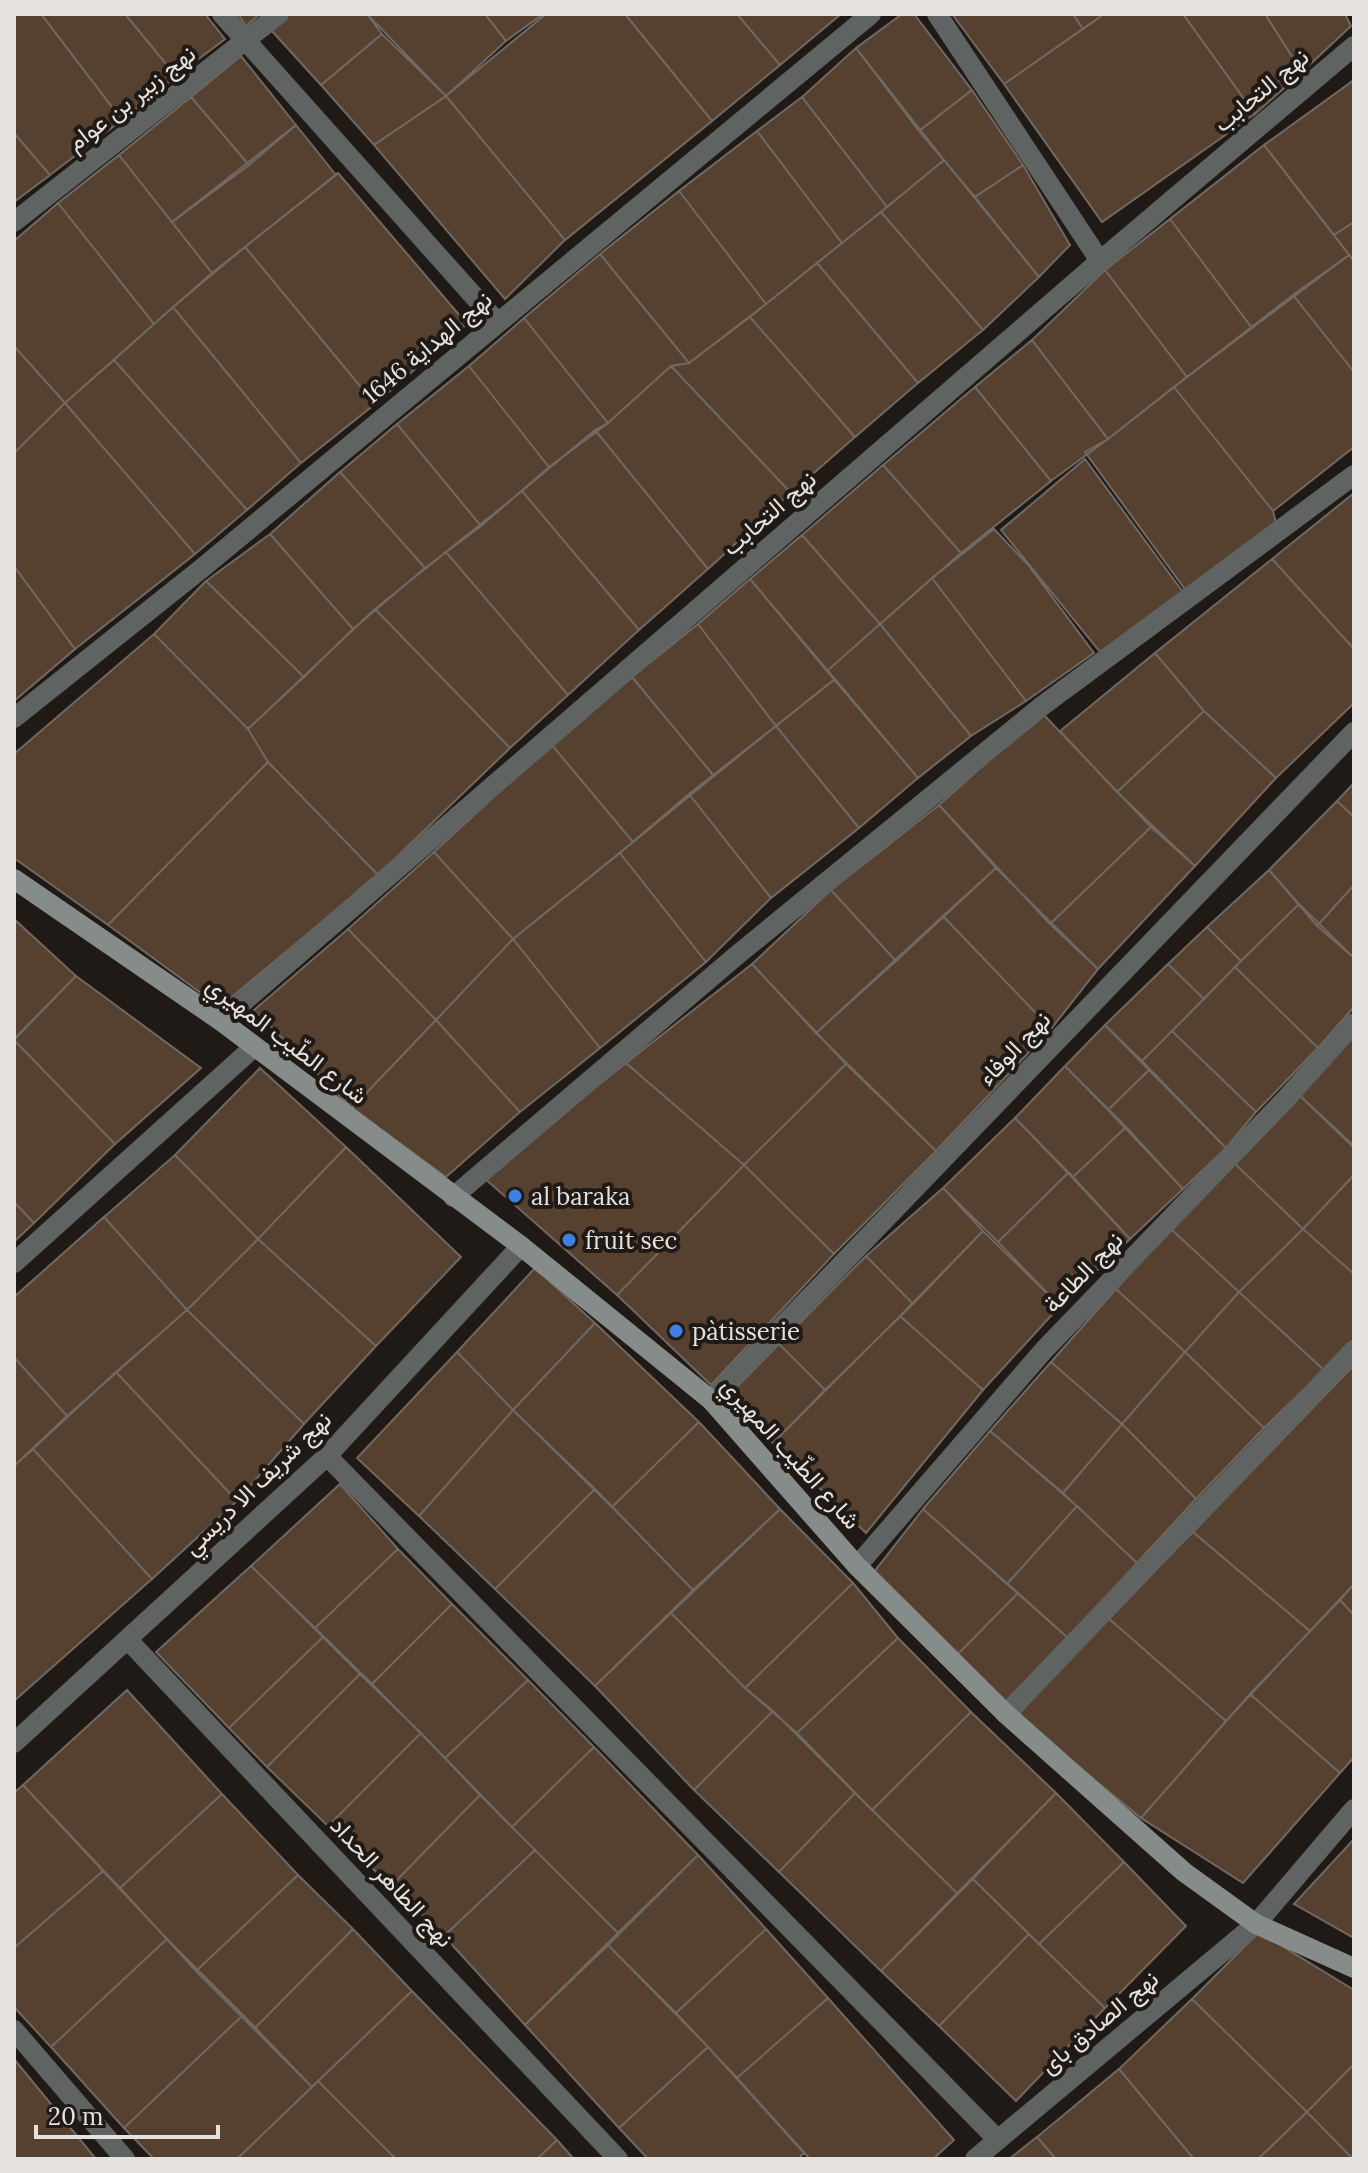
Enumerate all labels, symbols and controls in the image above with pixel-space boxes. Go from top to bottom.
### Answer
street label: نهج زبير بن عوام [60,38,203,160]
street label: نهج التحابب [1207,41,1316,140]
street label: نهج الهداية 1646 [356,284,500,412]
street label: نهج التحابب [716,464,824,564]
street label: شارع الطّيب المهيري [198,969,374,1114]
street label: نهج الوفاء [971,1004,1058,1093]
place label: al baraka [531,1181,630,1212]
marker: al baraka [506,1187,524,1205]
place label: fruit sec [585,1225,677,1256]
street label: نهج الطاعة [1037,1225,1131,1321]
marker: fruit sec [560,1231,578,1249]
place label: pàtisserie [692,1316,800,1347]
marker: pàtisserie [667,1322,685,1340]
street label: شارع الطّيب المهيري [711,1370,868,1538]
street label: نهج شريف الا دريسي [176,1404,340,1565]
street label: نهج الطاهر الحداد [322,1810,460,1955]
street label: نهج الصادق باى [1033,1963,1166,2082]
scale bar [36,2089,218,2139]
text: 20 m [48,2101,104,2132]

